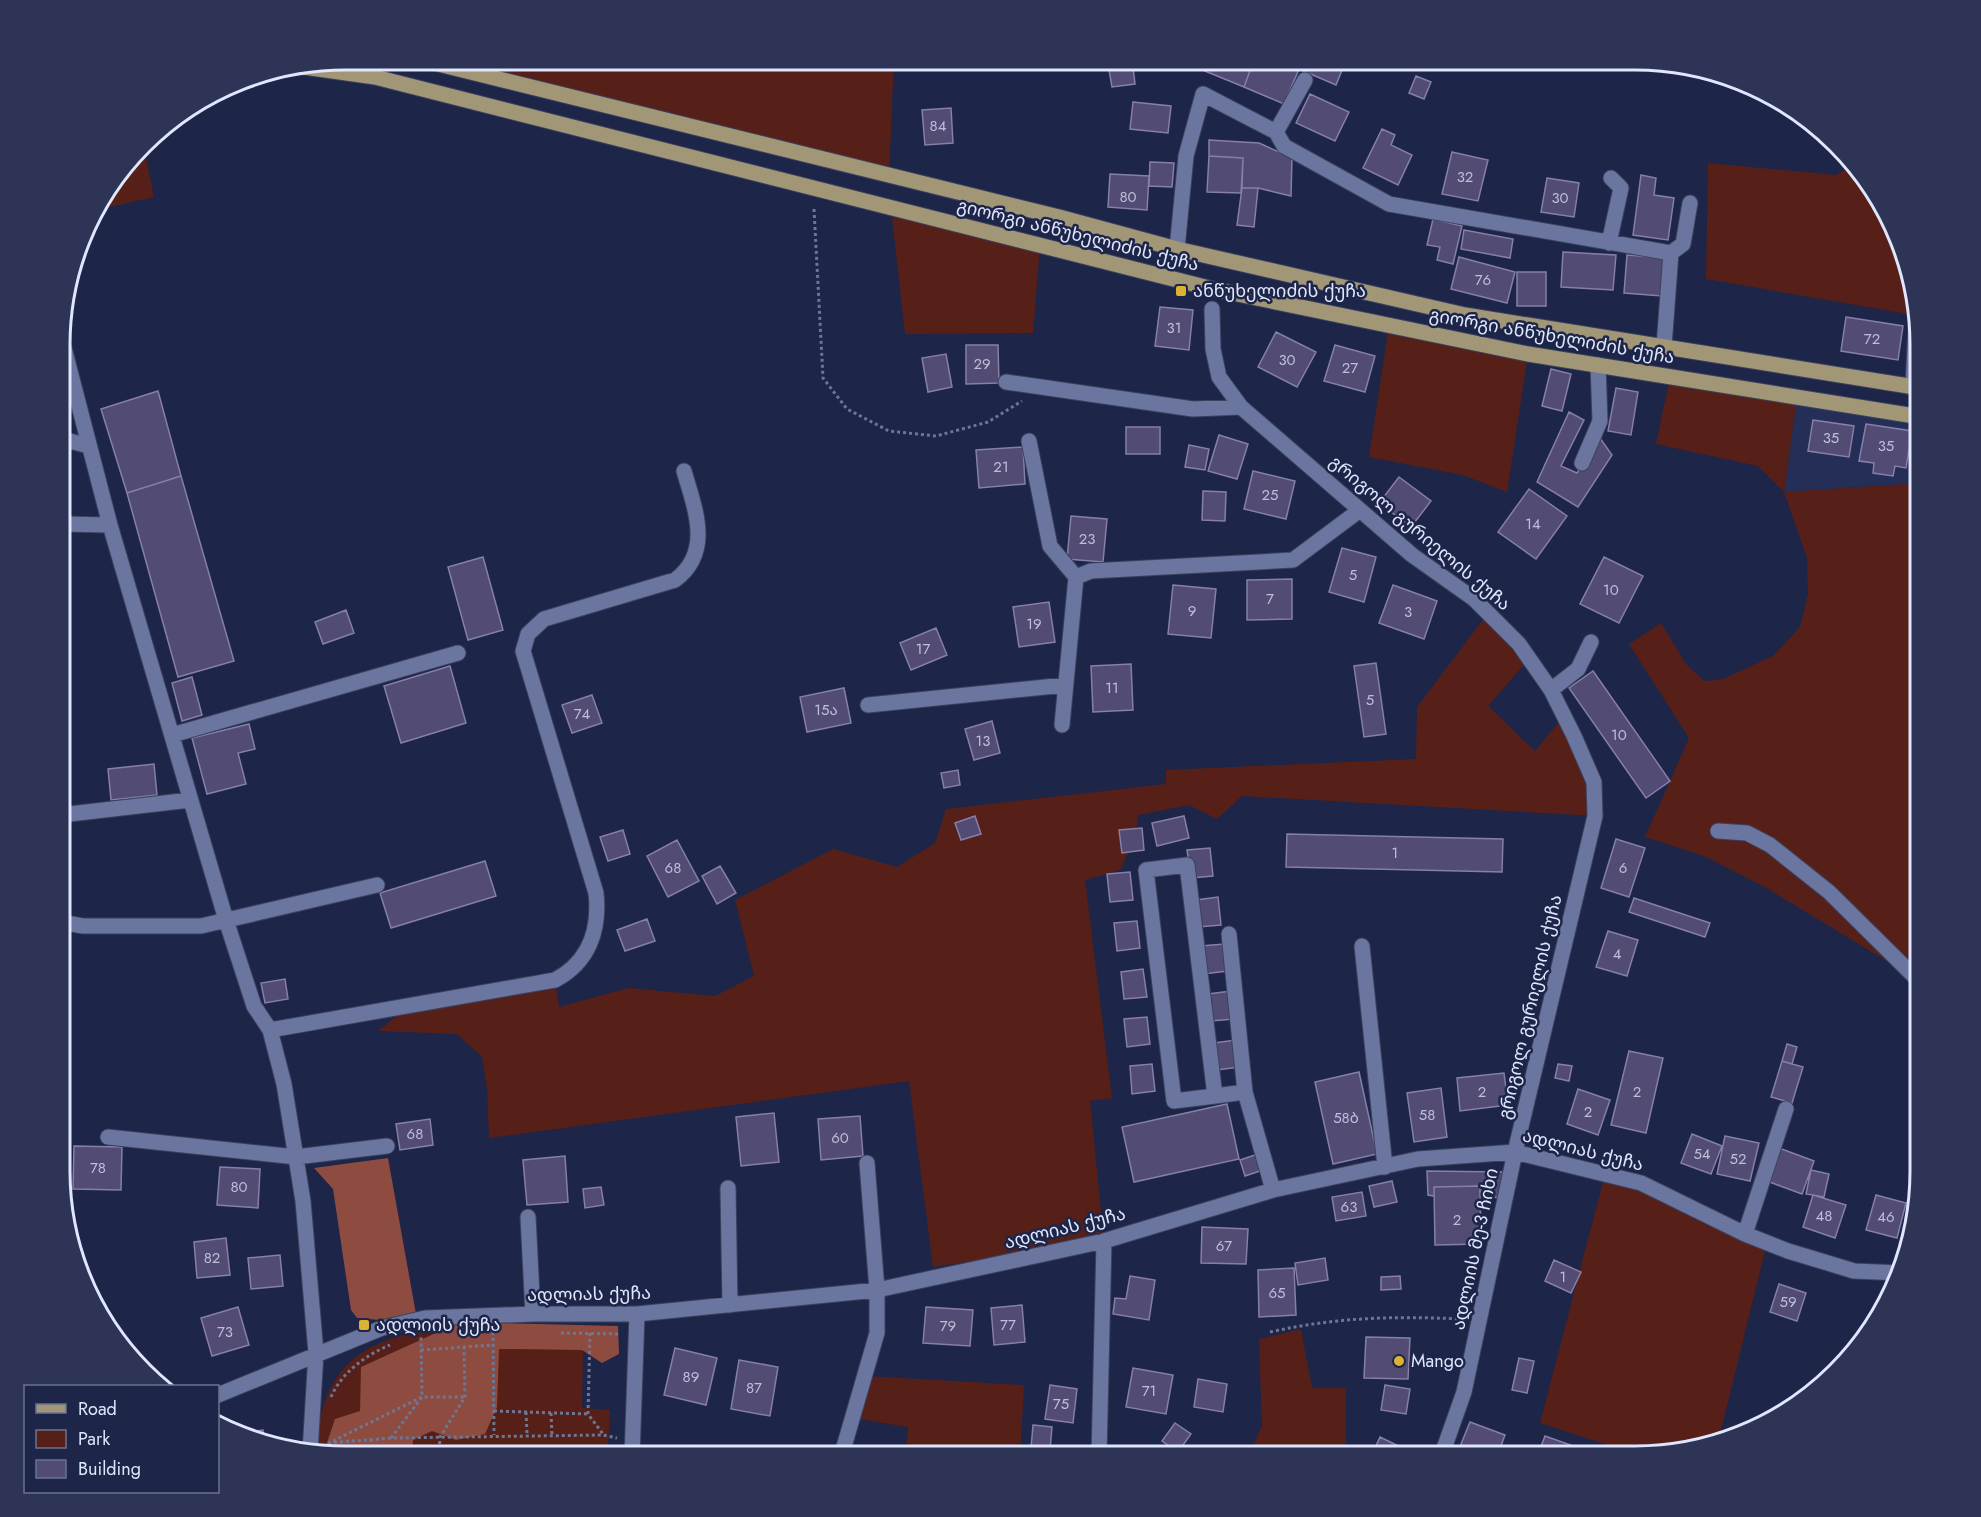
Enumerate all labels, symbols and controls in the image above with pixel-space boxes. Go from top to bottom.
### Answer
house number: 84 [930,115,947,137]
house number: 32 [1457,166,1473,188]
house number: 80 [1119,186,1137,208]
house number: 30 [1551,187,1569,209]
street label: გიორგი ანწუხელიძის ქუჩა [954,192,1202,278]
house number: 76 [1475,269,1491,291]
place label: ანწუხელიძის ქუჩა [1193,278,1366,304]
marker: ანწუხელიძის ქუჩა [1174,284,1188,298]
street label: გიორგი ანწუხელიძის ქუჩა [1427,302,1677,370]
house number: 31 [1167,317,1181,339]
house number: 72 [1864,328,1880,350]
house number: 30 [1278,349,1296,371]
house number: 29 [973,353,991,375]
house number: 27 [1342,357,1358,379]
house number: 35 [1823,427,1839,449]
house number: 35 [1878,435,1894,457]
street label: გრიგოლ გურიელის ქუჩა [1324,449,1516,617]
house number: 21 [993,456,1009,478]
house number: 25 [1262,484,1279,506]
house number: 14 [1525,513,1541,535]
house number: 23 [1079,528,1095,550]
house number: 5 [1349,564,1357,586]
house number: 10 [1603,579,1619,601]
house number: 7 [1266,588,1274,610]
house number: 9 [1188,600,1196,622]
house number: 3 [1404,601,1412,623]
house number: 19 [1026,613,1042,635]
house number: 17 [916,638,930,660]
house number: 11 [1105,677,1119,699]
house number: 5 [1366,689,1374,711]
house number: 15ა [814,699,838,721]
house number: 74 [574,703,591,725]
house number: 10 [1611,724,1627,746]
house number: 13 [976,730,990,752]
house number: 1 [1392,842,1398,864]
house number: 68 [665,857,681,879]
house number: 6 [1619,857,1627,879]
street label: გრიგოლ გურიელის ქუჩა [1491,892,1569,1122]
house number: 4 [1613,943,1622,965]
house number: 2 [1478,1081,1486,1103]
house number: 2 [1633,1081,1641,1103]
house number: 2 [1584,1101,1592,1123]
house number: 58 [1419,1104,1435,1126]
house number: 58ბ [1333,1107,1359,1129]
street label: ადლიას ქუჩა [1520,1122,1646,1178]
house number: 68 [407,1123,423,1145]
house number: 60 [831,1127,849,1149]
house number: 54 [1693,1143,1711,1165]
house number: 52 [1730,1148,1747,1170]
house number: 78 [90,1157,106,1179]
street label: ადლიის მე-3 ჩიხი [1445,1166,1505,1332]
house number: 80 [230,1176,248,1198]
house number: 63 [1341,1196,1357,1218]
street label: ადლიას ქუჩა [1002,1200,1128,1256]
house number: 48 [1816,1205,1832,1227]
house number: 46 [1877,1206,1895,1228]
house number: 2 [1453,1209,1461,1231]
house number: 67 [1216,1235,1232,1257]
house number: 82 [204,1247,220,1269]
house number: 1 [1560,1266,1566,1288]
street label: ადლიას ქუჩა [527,1280,651,1308]
house number: 65 [1268,1282,1286,1304]
house number: 59 [1779,1291,1797,1313]
place label: ადლიის ქუჩა [376,1312,500,1338]
house number: 77 [1000,1314,1016,1336]
house number: 79 [940,1315,956,1337]
marker: ადლიის ქუჩა [357,1318,371,1332]
house number: 73 [217,1321,233,1343]
place label: Mango [1411,1348,1464,1374]
marker: Mango [1392,1354,1406,1368]
house number: 89 [683,1366,699,1388]
house number: 87 [746,1377,762,1399]
house number: 71 [1142,1380,1156,1402]
legend [24,1385,219,1493]
house number: 75 [1053,1393,1069,1415]
text: Road [78,1396,117,1422]
text: Park [78,1426,110,1452]
text: Building [78,1456,141,1482]

